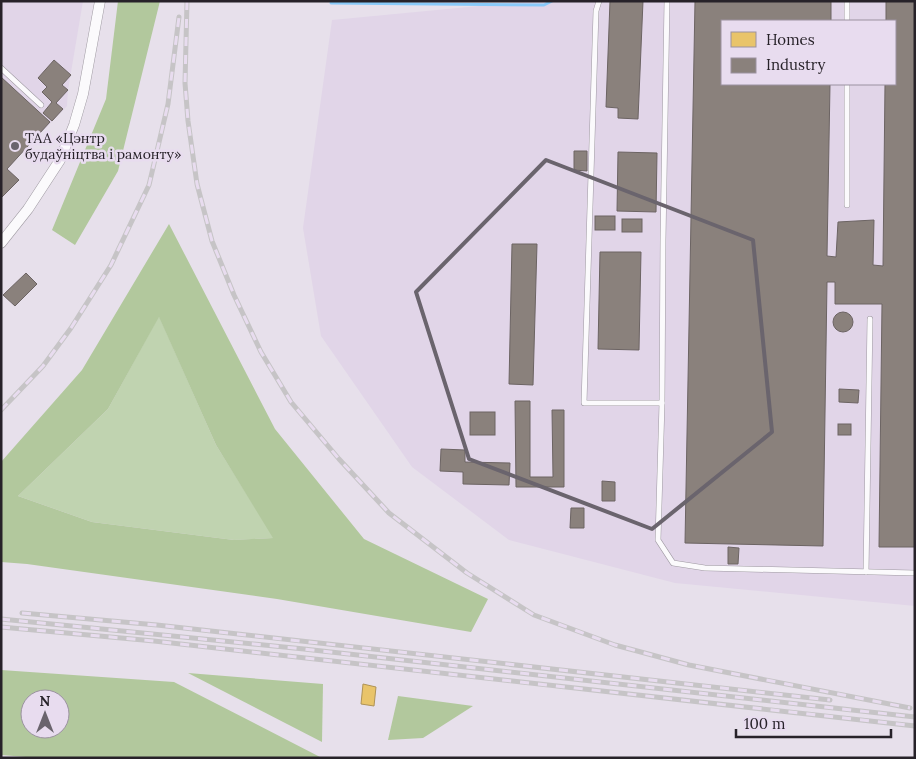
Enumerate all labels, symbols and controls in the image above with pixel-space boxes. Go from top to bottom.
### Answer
legend [721,20,896,85]
text: Homes [766,30,815,49]
text: Industry [766,55,825,74]
place label: ТАА «Цэнтр будаўніцтва і рамонту» [25,129,181,163]
marker: ТАА «Цэнтр будаўніцтва і рамонту» [9,140,21,152]
north arrow [20,689,70,739]
text: N [40,692,51,710]
scale bar [736,706,891,738]
text: 100 m [744,714,785,733]

